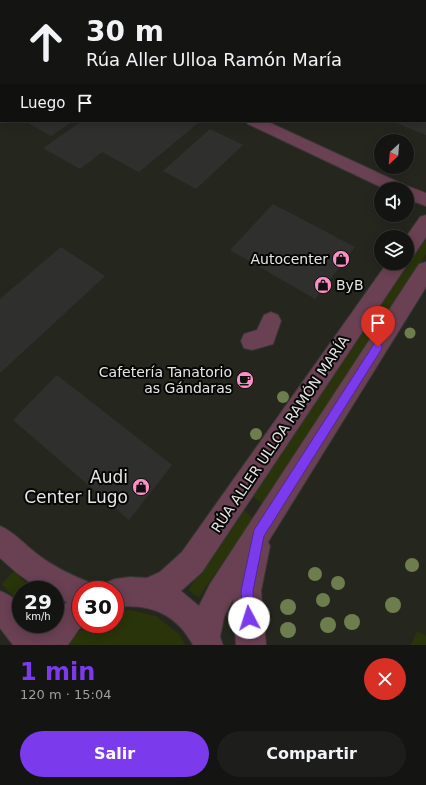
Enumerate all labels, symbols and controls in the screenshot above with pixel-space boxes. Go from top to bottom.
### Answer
text: 30 m [86,15,164,48]
icon: ahead [20,16,72,68]
text: Rúa Aller Ulloa Ramón María [86,49,342,70]
icon: arrive [74,92,96,114]
text: Luego [20,94,66,112]
north arrow [374,134,414,174]
map controls [374,134,414,270]
button: sound [374,182,414,222]
button: layers [374,230,414,270]
shop icon: Autocenter [331,249,351,269]
place label: Autocenter [250,251,328,267]
shop icon: ByB [313,275,333,295]
place label: ByB [336,277,364,293]
pin [361,306,395,347]
icon: arrive [367,312,389,334]
street label: RÚA ALLER ULLOA RAMÓN MARÍA [207,332,352,536]
place label: Cafetería Tanatorio as Gándaras [99,364,232,396]
cafe icon: Cafetería Tanatorio as Gándaras [235,370,255,390]
place label: Audi Center Lugo [24,467,128,507]
shop icon: Audi Center Lugo [131,477,151,497]
speed limit sign: 30 [72,581,124,633]
text: 29 [24,590,52,614]
position arrow [228,597,270,639]
text: km/h [25,611,51,622]
text: 1 min [20,658,95,686]
button: close [364,658,406,700]
text: 120 m · 15:04 [20,687,111,702]
button: Salir [20,731,209,777]
button: Compartir [217,731,406,777]

